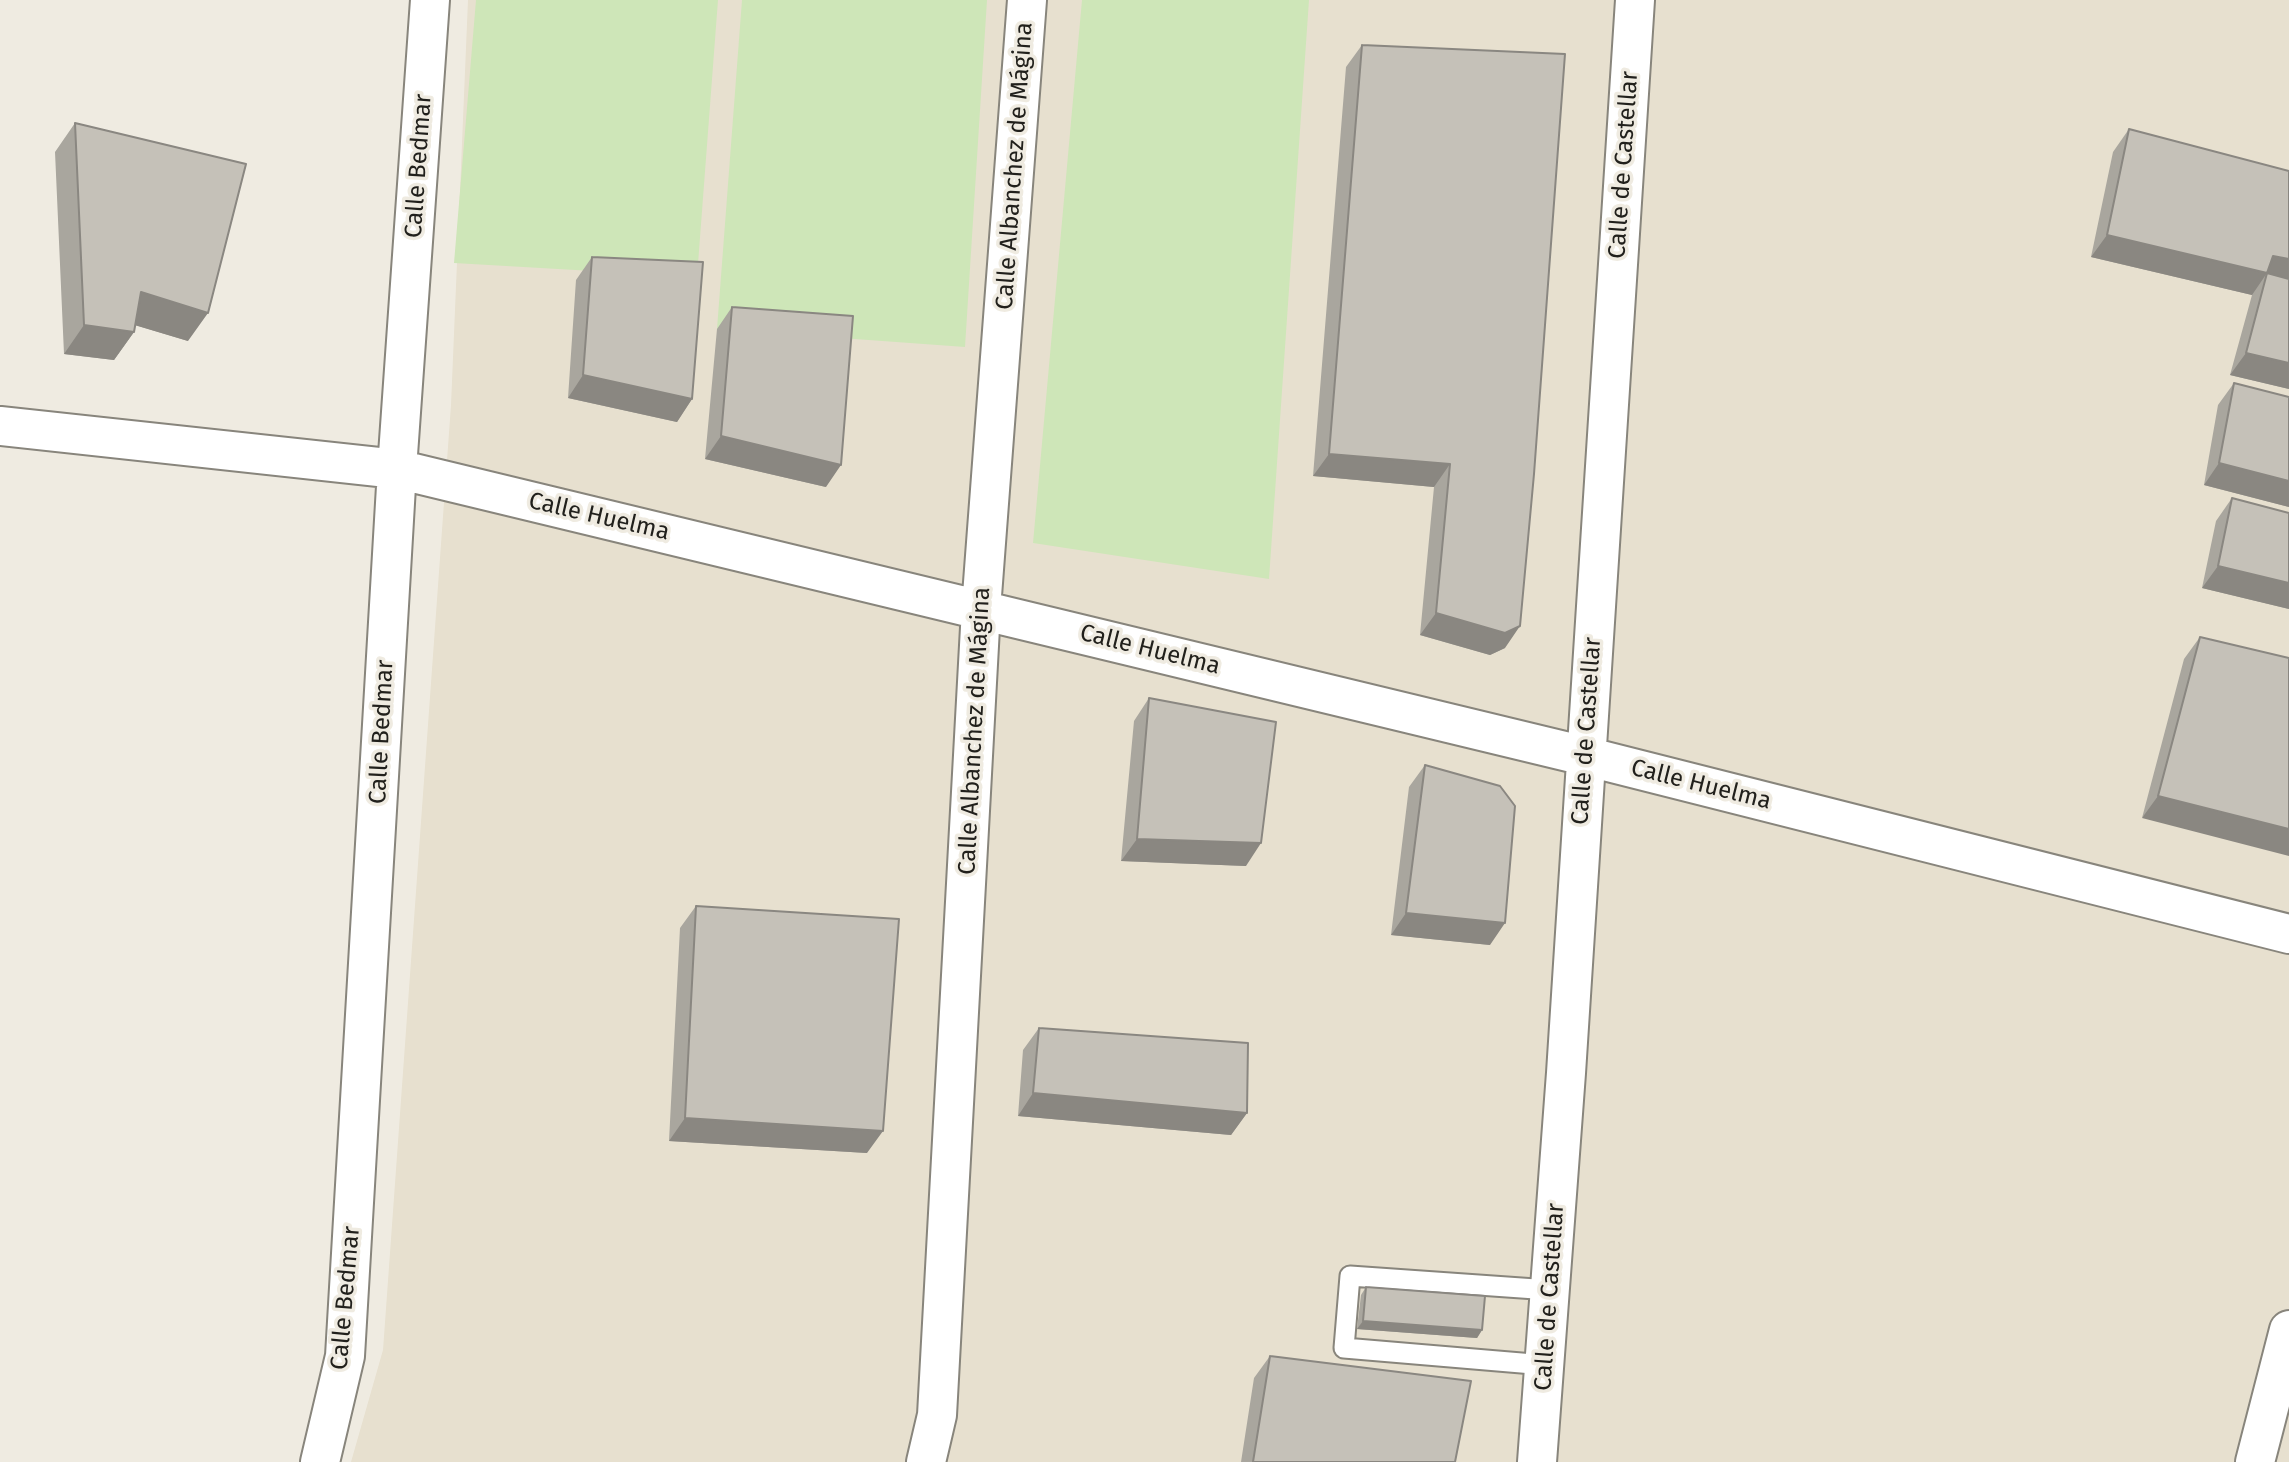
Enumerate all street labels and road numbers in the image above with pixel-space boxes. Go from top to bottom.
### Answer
street label: Calle Albanchez de Mágina [991,21,1039,311]
street label: Calle de Castellar [1603,70,1645,260]
street label: Calle Bedmar [400,93,438,239]
street label: Calle Huelma [526,487,672,547]
street label: Calle Albanchez de Mágina [953,586,997,876]
street label: Calle Huelma [1077,619,1223,681]
street label: Calle de Castellar [1566,636,1608,826]
street label: Calle Bedmar [364,659,400,805]
street label: Calle Huelma [1628,754,1774,816]
street label: Calle de Castellar [1529,1202,1571,1392]
street label: Calle Bedmar [325,1225,367,1371]

